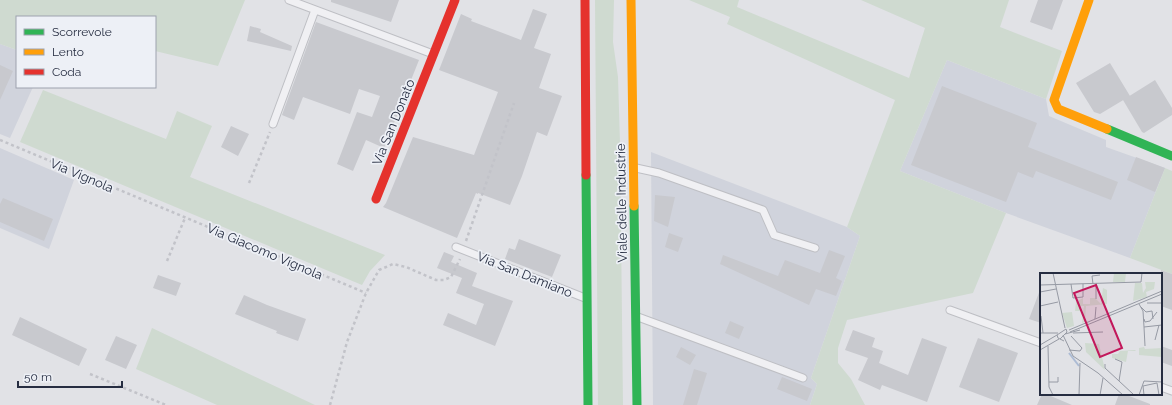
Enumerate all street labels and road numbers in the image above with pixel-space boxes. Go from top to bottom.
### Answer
street label: Via San Donato [369,77,418,167]
street label: Viale delle Industrie [613,143,630,263]
street label: Via Vignola [48,155,116,196]
street label: Via Giacomo Vignola [205,220,325,283]
street label: Via San Damiano [475,249,575,301]

